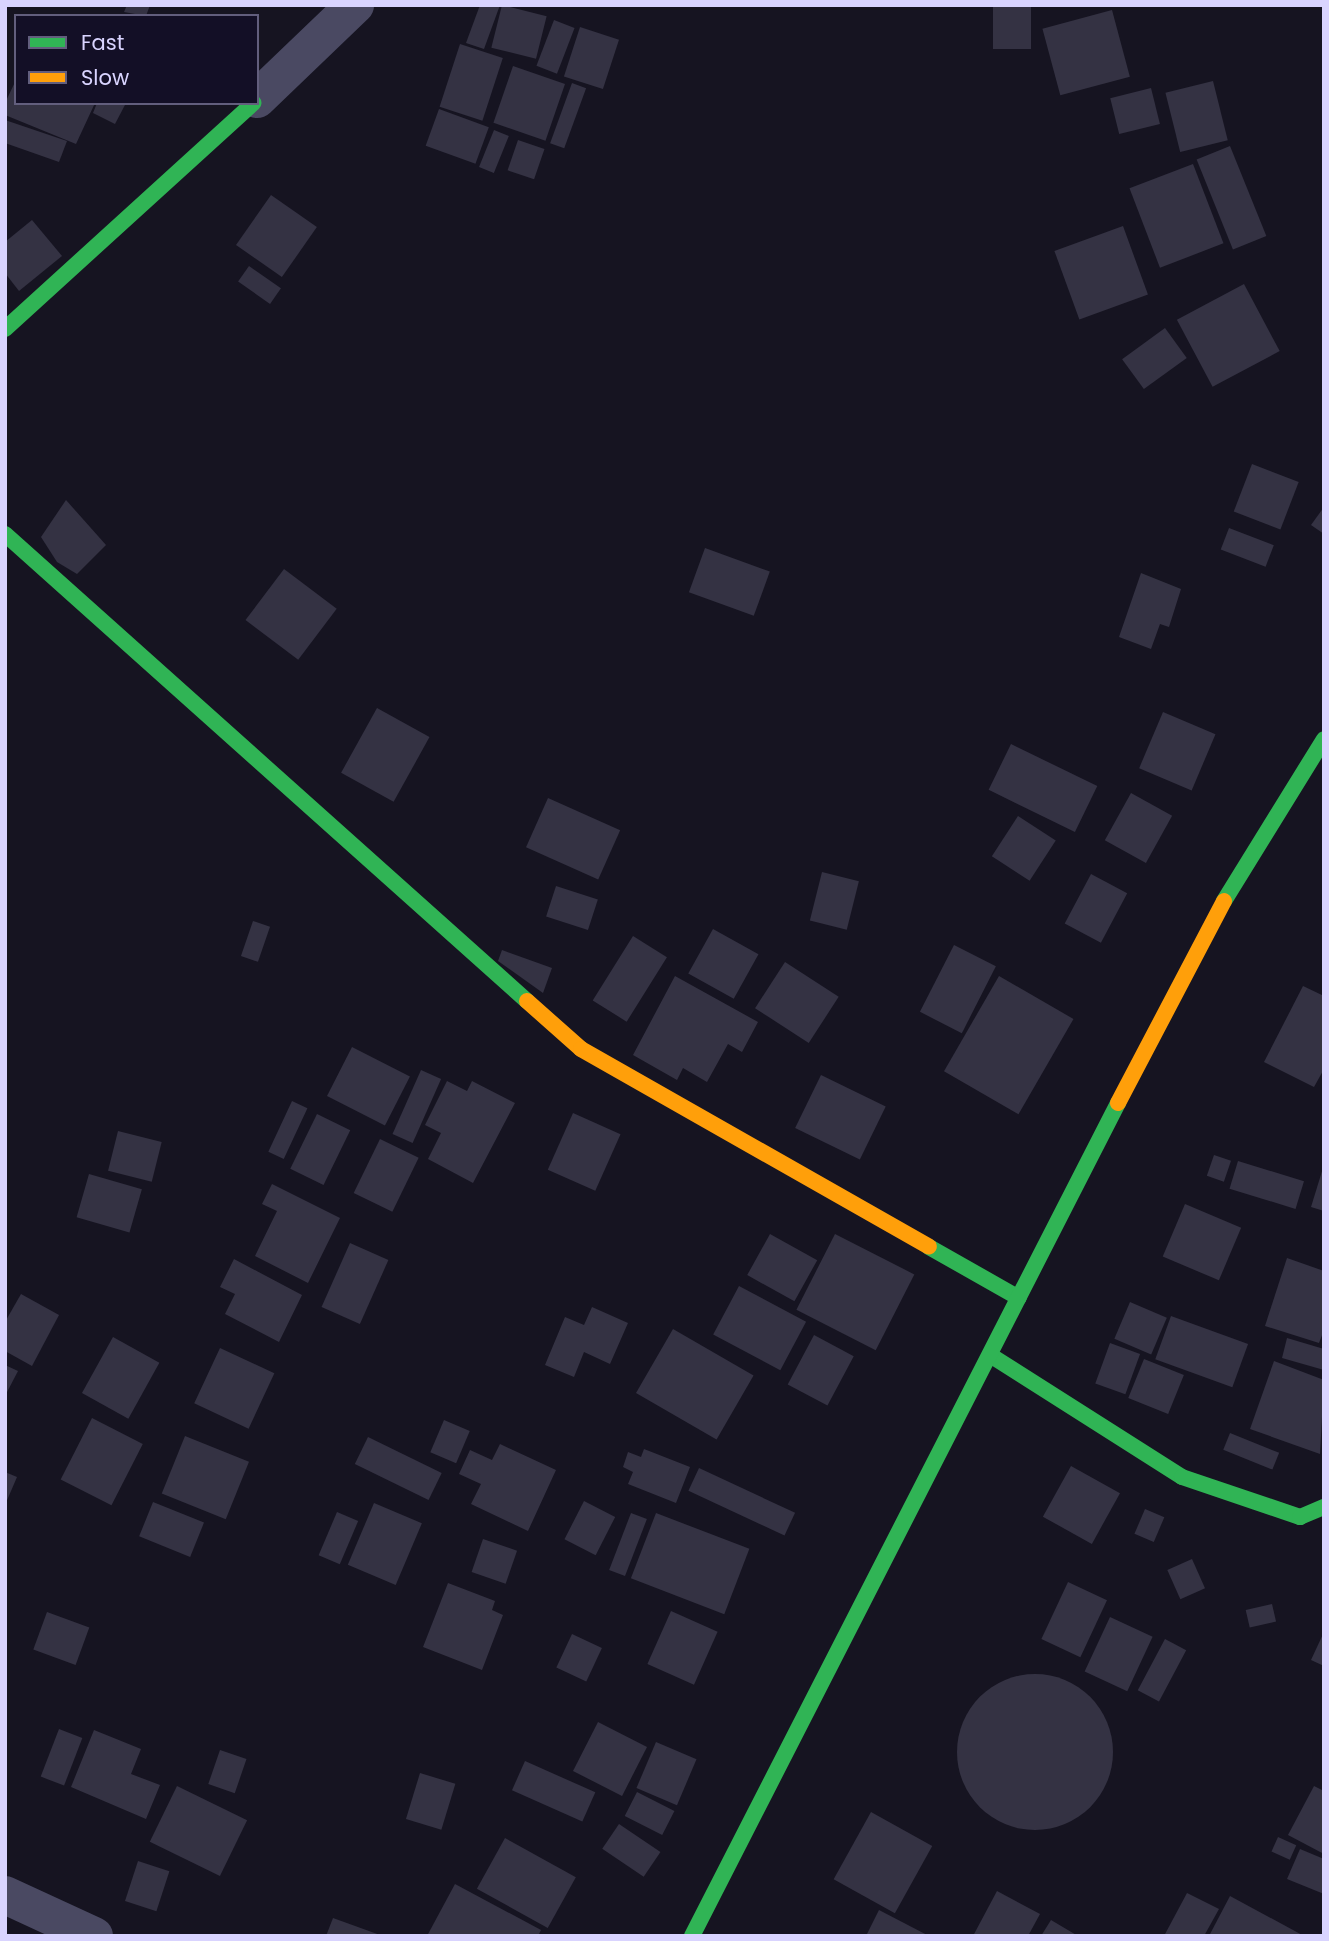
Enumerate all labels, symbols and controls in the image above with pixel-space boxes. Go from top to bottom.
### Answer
legend [14,14,259,105]
text: Fast [81,28,124,57]
text: Slow [81,63,129,92]

